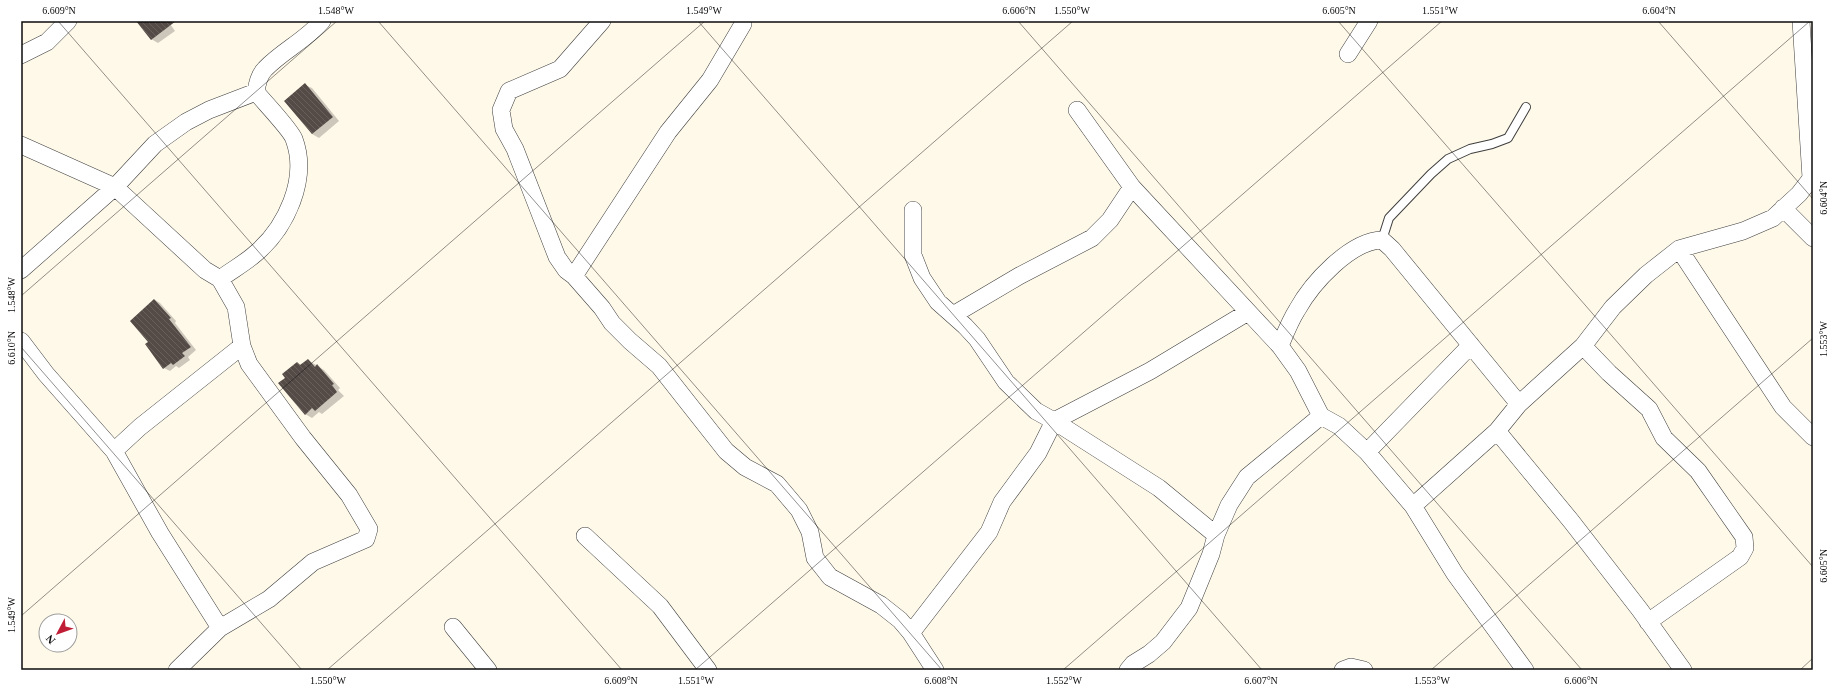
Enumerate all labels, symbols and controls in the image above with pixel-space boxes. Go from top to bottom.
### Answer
text: 6.609°N [42,5,76,16]
text: 1.548°W [318,5,355,16]
text: 1.549°W [686,5,723,16]
text: 6.606°N [1002,5,1036,16]
text: 1.550°W [1054,5,1091,16]
text: 6.605°N [1322,5,1356,16]
text: 1.551°W [1422,5,1459,16]
text: 6.604°N [1642,5,1676,16]
text: 6.604°N [1818,181,1829,215]
text: 1.548°W [6,276,17,313]
text: 1.553°W [1818,320,1829,357]
text: 6.610°N [6,331,17,365]
text: 6.605°N [1818,549,1829,583]
text: 1.549°W [6,596,17,633]
north arrow [38,613,78,653]
text: N [43,633,58,646]
text: 1.550°W [310,675,347,686]
text: 6.609°N [604,675,638,686]
text: 1.551°W [678,675,715,686]
text: 6.608°N [924,675,958,686]
text: 1.552°W [1046,675,1083,686]
text: 6.607°N [1244,675,1278,686]
text: 1.553°W [1414,675,1451,686]
text: 6.606°N [1564,675,1598,686]

